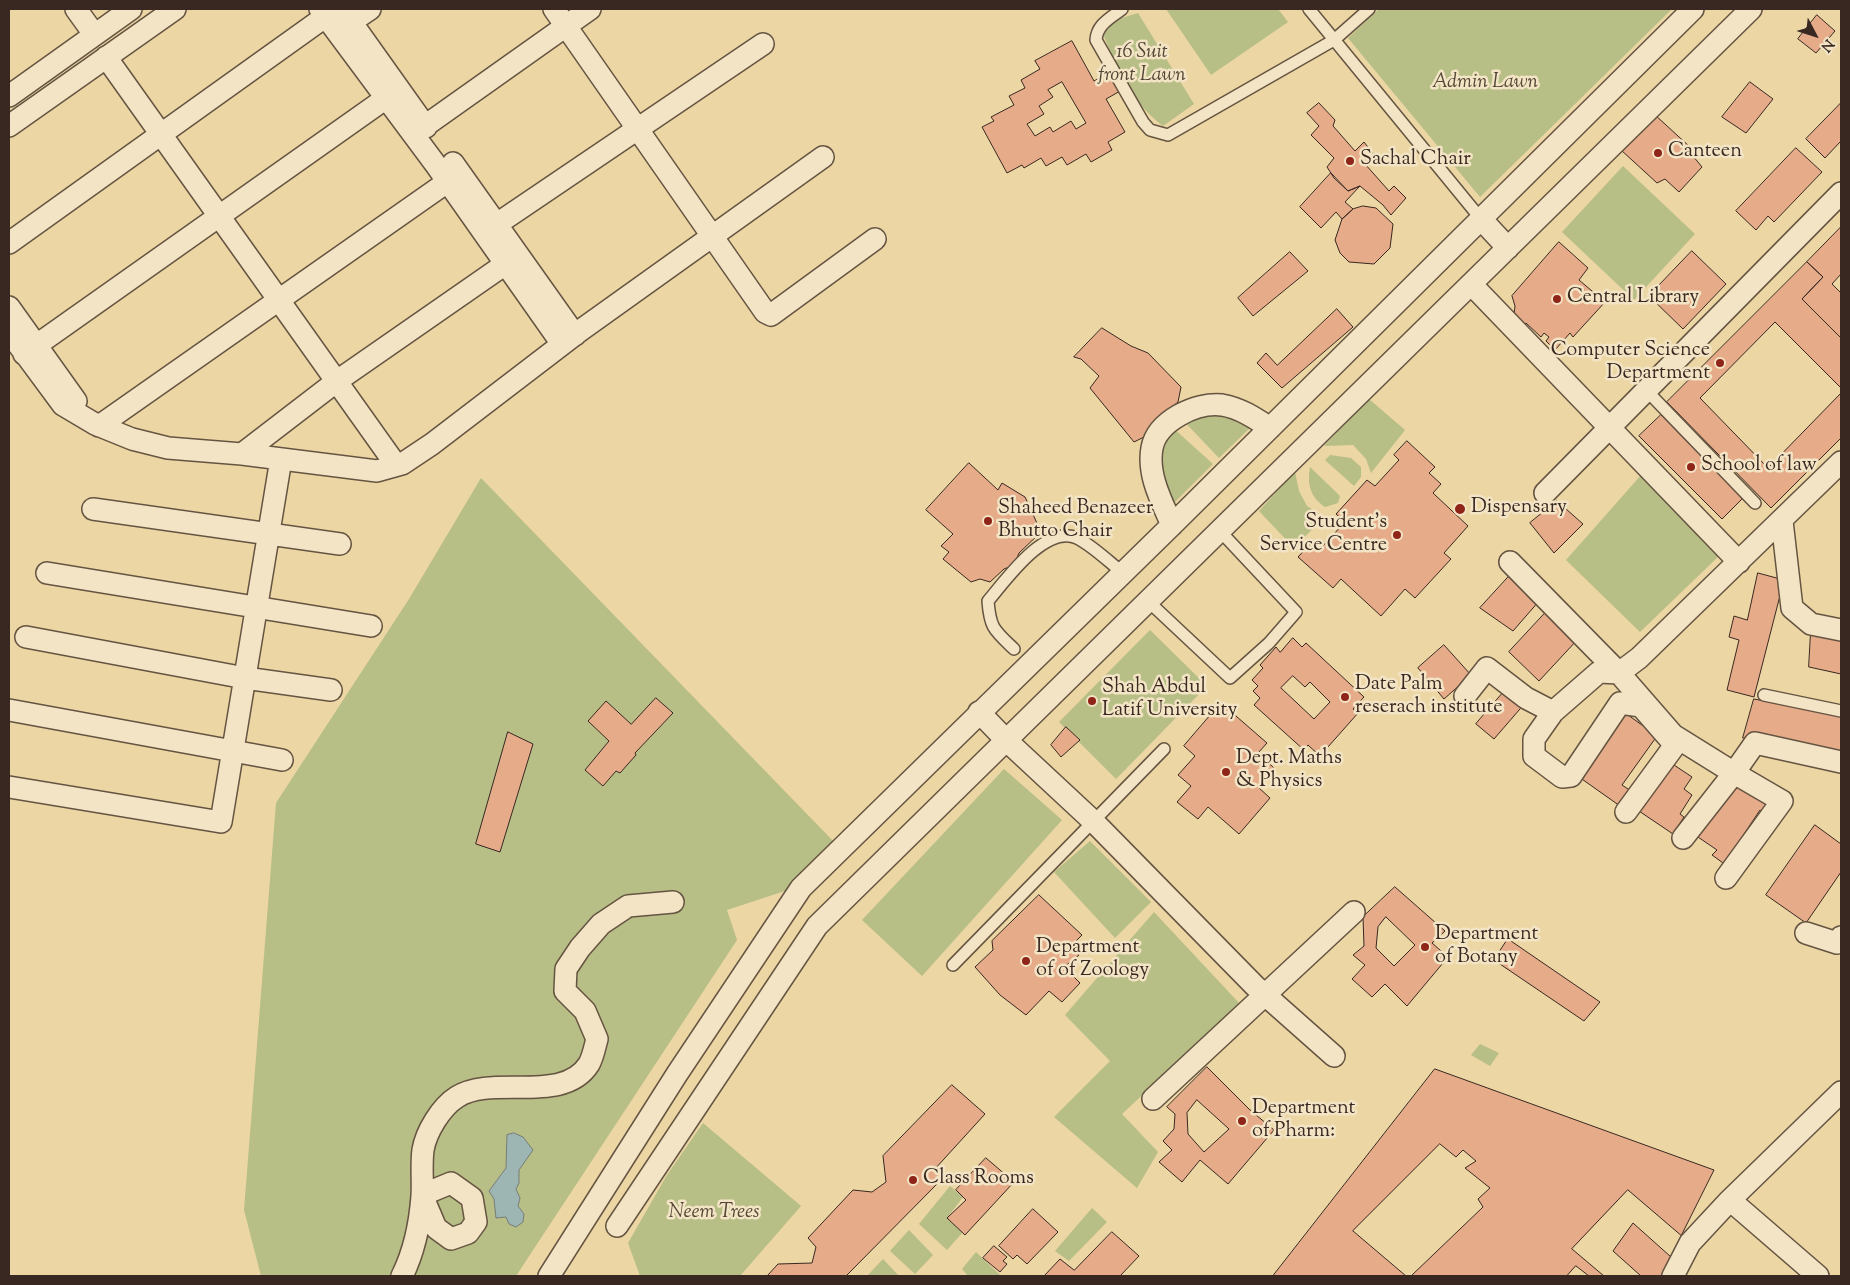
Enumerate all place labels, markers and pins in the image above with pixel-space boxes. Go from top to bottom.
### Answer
place label: Canteen [1668,141,1742,165]
marker: Canteen [1652,147,1664,159]
place label: Sachal Chair [1360,149,1471,173]
marker: Sachal Chair [1344,155,1356,167]
place label: Central Library [1567,287,1699,311]
marker: Central Library [1551,293,1563,305]
place label: Computer Science Department [1551,340,1710,387]
marker: Computer Science Department [1714,357,1726,369]
place label: School of law [1701,455,1817,479]
marker: School of law [1685,461,1697,473]
place label: Dispensary [1471,497,1567,521]
place label: Shaheed Benazeer Bhutto Chair [998,498,1153,545]
marker: Dispensary [1453,502,1467,516]
place label: Student's Service Centre [1259,512,1387,559]
marker: Shaheed Benazeer Bhutto Chair [982,515,994,527]
marker: Student's Service Centre [1391,529,1403,541]
place label: Date Palm reserach institute [1355,674,1503,721]
place label: Shah Abdul Latif University [1102,677,1237,724]
marker: Date Palm reserach institute [1339,691,1351,703]
marker: Shah Abdul Latif University [1086,695,1098,707]
place label: Dept. Maths & Physics [1236,748,1342,795]
marker: Dept. Maths & Physics [1220,766,1232,778]
place label: Department of Botany [1435,924,1538,971]
place label: Department of of Zoology [1036,937,1149,984]
marker: Department of Botany [1419,941,1431,953]
marker: Department of of Zoology [1020,955,1032,967]
place label: Department of Pharm: [1252,1098,1355,1145]
marker: Department of Pharm: [1236,1115,1248,1127]
place label: Class Rooms [923,1168,1034,1192]
marker: Class Rooms [907,1174,919,1186]

